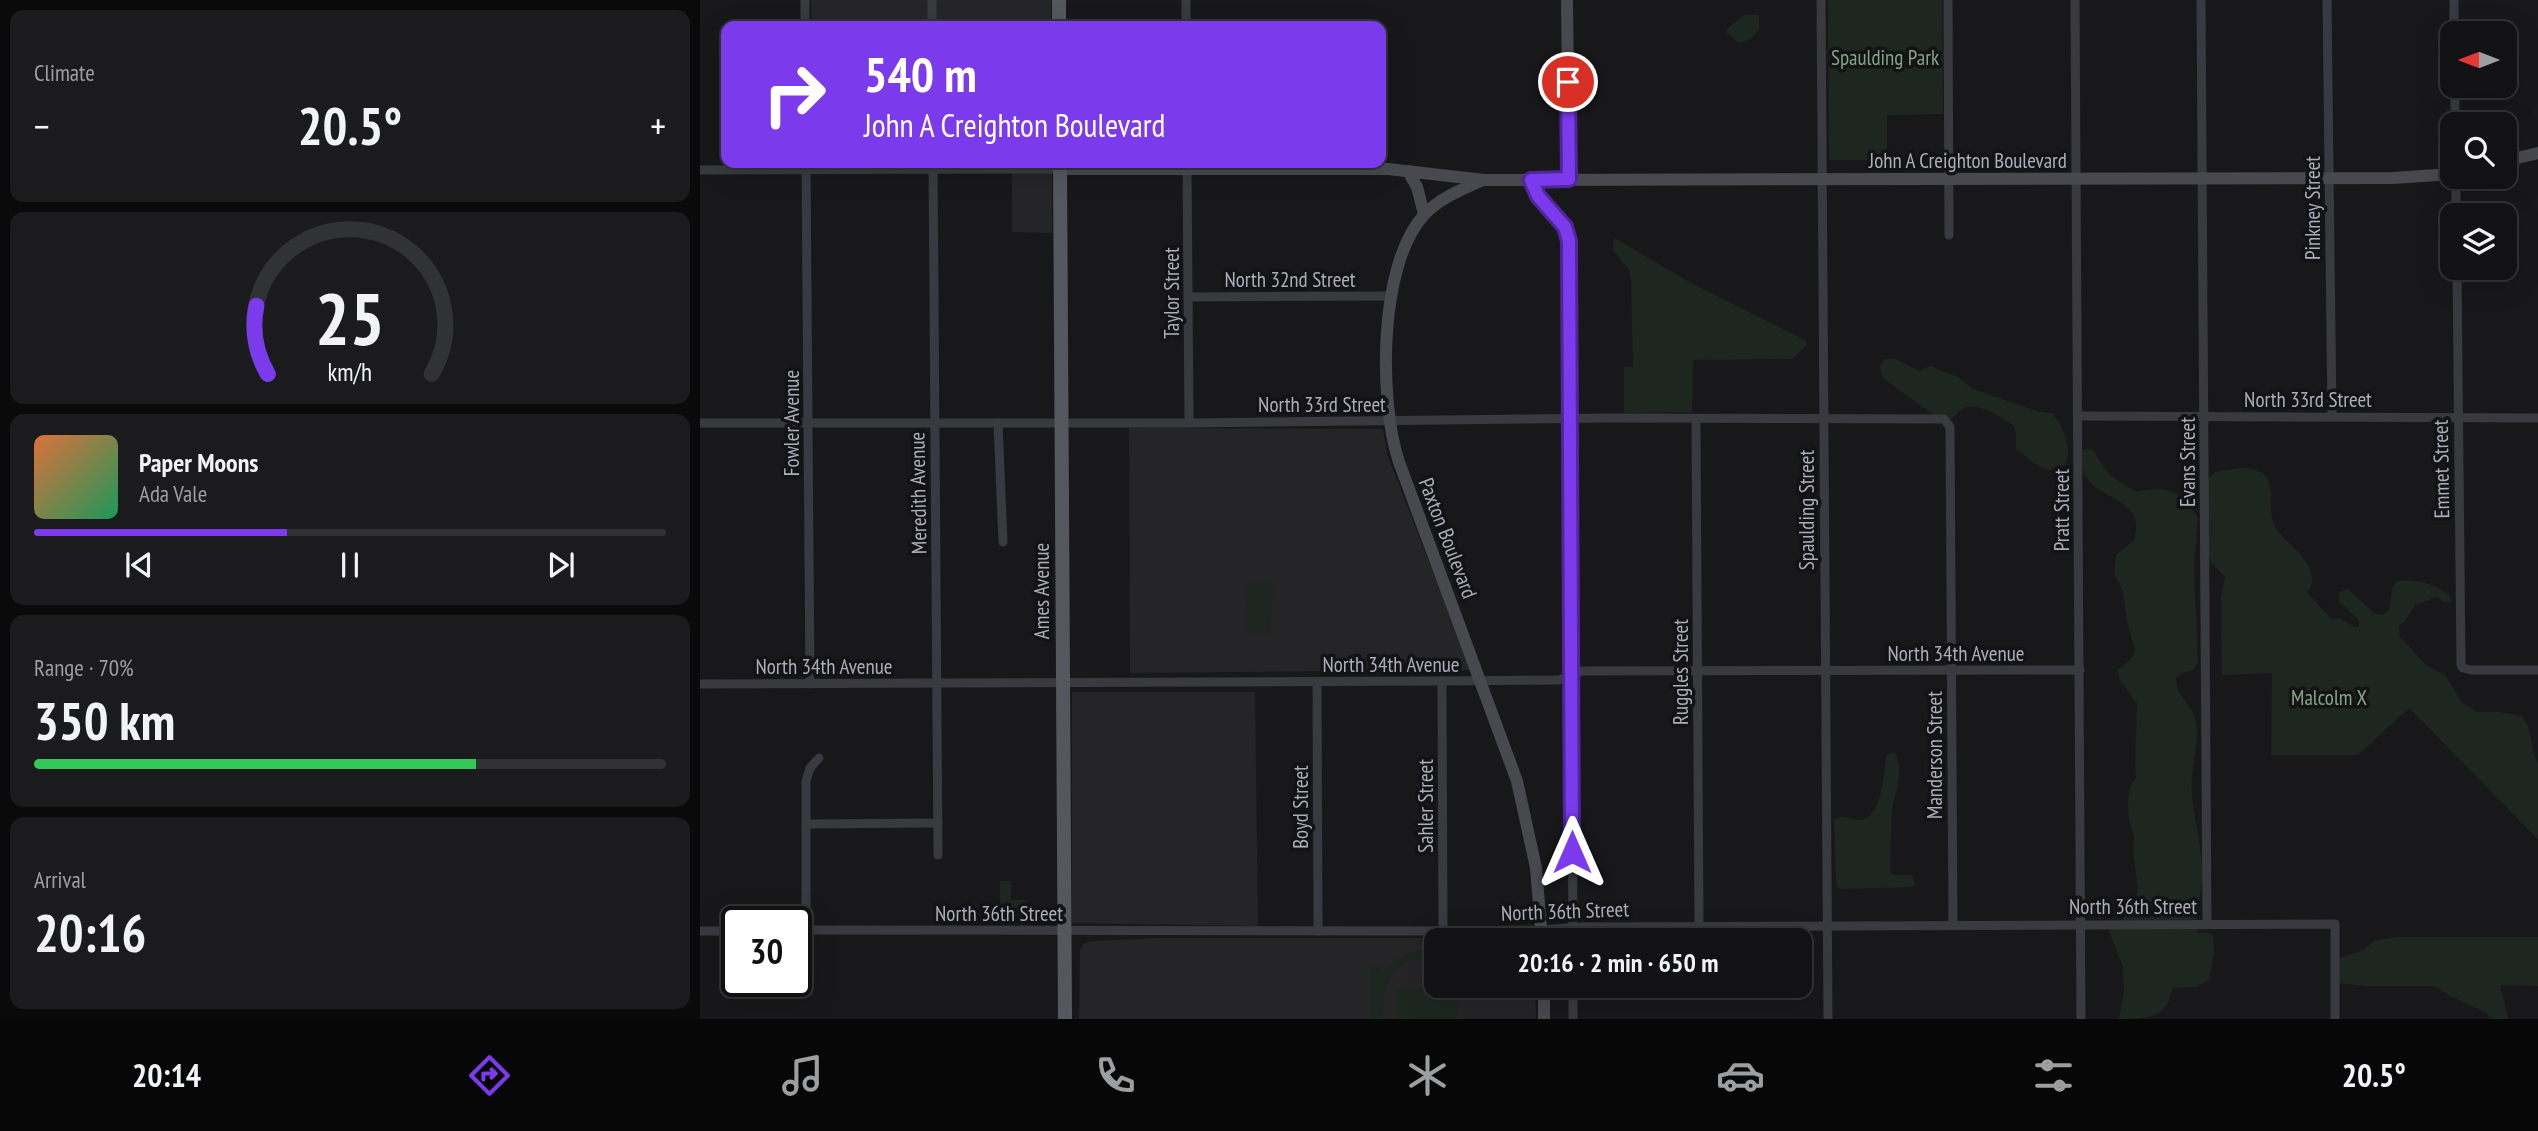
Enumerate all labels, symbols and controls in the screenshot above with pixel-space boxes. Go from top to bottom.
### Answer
north arrow [2440,21,2516,98]
map controls [2440,21,2517,280]
text: 540 m [864,42,977,106]
park label: Spaulding Park [1831,44,1939,71]
icon: right [749,49,840,140]
pin [1538,52,1598,112]
text: Climate [34,58,95,87]
icon: arrive [1549,63,1587,101]
text: 20.5° [298,92,402,159]
text: − [34,101,50,150]
text: + [650,101,666,150]
text: John A Creighton Boulevard [864,104,1165,146]
button: search [2440,112,2517,189]
street label: John A Creighton Boulevard [1868,147,2067,174]
street label: Pinkney Street [2299,156,2326,260]
button: layers [2440,203,2517,280]
street label: Taylor Street [1158,247,1185,339]
street label: North 32nd Street [1224,266,1356,293]
text: 25 [315,270,385,364]
text: km/h [328,355,372,387]
street label: Fowler Avenue [778,370,805,476]
street label: North 33rd Street [2244,386,2372,413]
street label: North 33rd Street [1258,391,1386,418]
street label: Evans Street [2174,417,2201,507]
street label: Emmet Street [2427,419,2455,519]
street label: Meredith Avenue [903,432,933,554]
text: Paper Moons [139,446,258,479]
street label: Spaulding Street [1793,450,1820,570]
street label: Pratt Street [2048,469,2075,551]
street label: Paxton Boulevard [1413,474,1483,602]
text: Ada Vale [139,479,207,508]
street label: Ames Avenue [1028,543,1055,639]
icon: previous [120,546,158,584]
icon: pause [331,546,369,584]
icon: next [542,546,580,584]
street label: Ruggles Street [1667,619,1694,725]
street label: North 34th Avenue [1887,640,2025,667]
street label: North 34th Avenue [1322,651,1460,678]
text: Range · 70% [34,653,134,682]
street label: North 34th Avenue [755,653,893,680]
park label: Malcolm X [2291,684,2367,711]
text: 350 km [34,687,175,754]
street label: Manderson Street [1921,691,1948,819]
street label: Sahler Street [1412,759,1439,853]
street label: Boyd Street [1287,765,1314,849]
position arrow [1535,815,1609,889]
text: Arrival [34,865,86,894]
street label: North 36th Street [2069,893,2197,920]
street label: North 36th Street [1501,895,1630,927]
text: 20:16 [34,899,146,966]
street label: North 36th Street [935,900,1063,927]
speed limit sign: 30 [721,906,812,997]
text: 20:16 · 2 min · 650 m [1518,946,1718,979]
icon: directions [465,1051,514,1100]
icon: music [778,1051,827,1100]
icon: phone [1091,1051,1140,1100]
icon: climate [1403,1051,1452,1100]
icon: car [1716,1051,1765,1100]
icon: filters [2029,1051,2078,1100]
text: 20:14 [132,1054,201,1096]
text: 20.5° [2342,1054,2406,1096]

